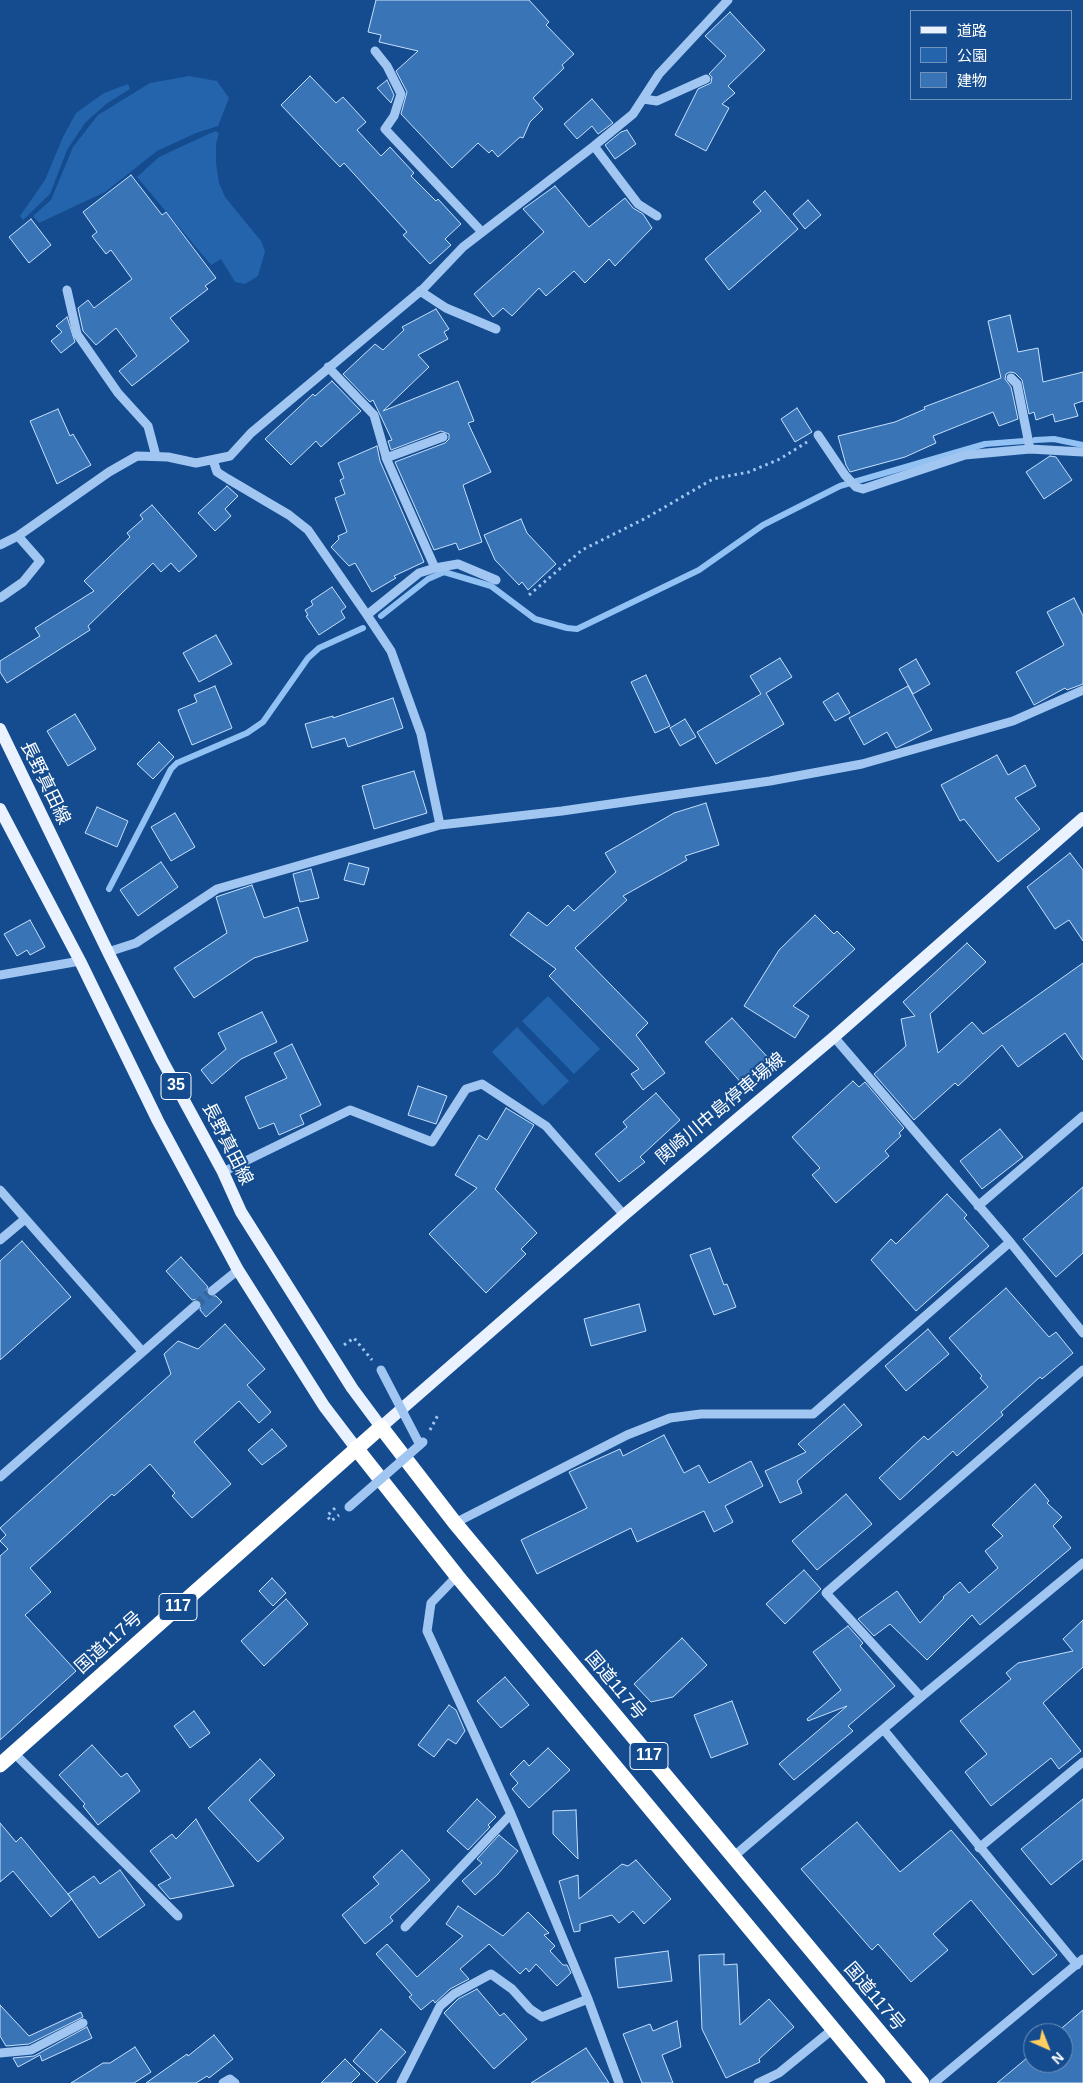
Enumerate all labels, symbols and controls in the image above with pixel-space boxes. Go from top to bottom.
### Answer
legend [910,10,1073,100]
text: 道路 [957,22,987,39]
text: 公園 [957,47,987,64]
text: 建物 [957,72,987,89]
street label: 長野真田線 [16,738,74,828]
street label: 関崎川中島停車場線 [652,1049,790,1169]
road number: 35 [161,1072,191,1100]
street label: 長野真田線 [197,1099,257,1189]
road number: 117 [159,1594,197,1620]
street label: 国道117号 [71,1607,147,1679]
street label: 国道117号 [580,1647,650,1725]
road number: 117 [630,1742,668,1770]
street label: 国道117号 [839,1958,909,2036]
north arrow [1023,2023,1073,2073]
text: N [1049,2049,1067,2067]

